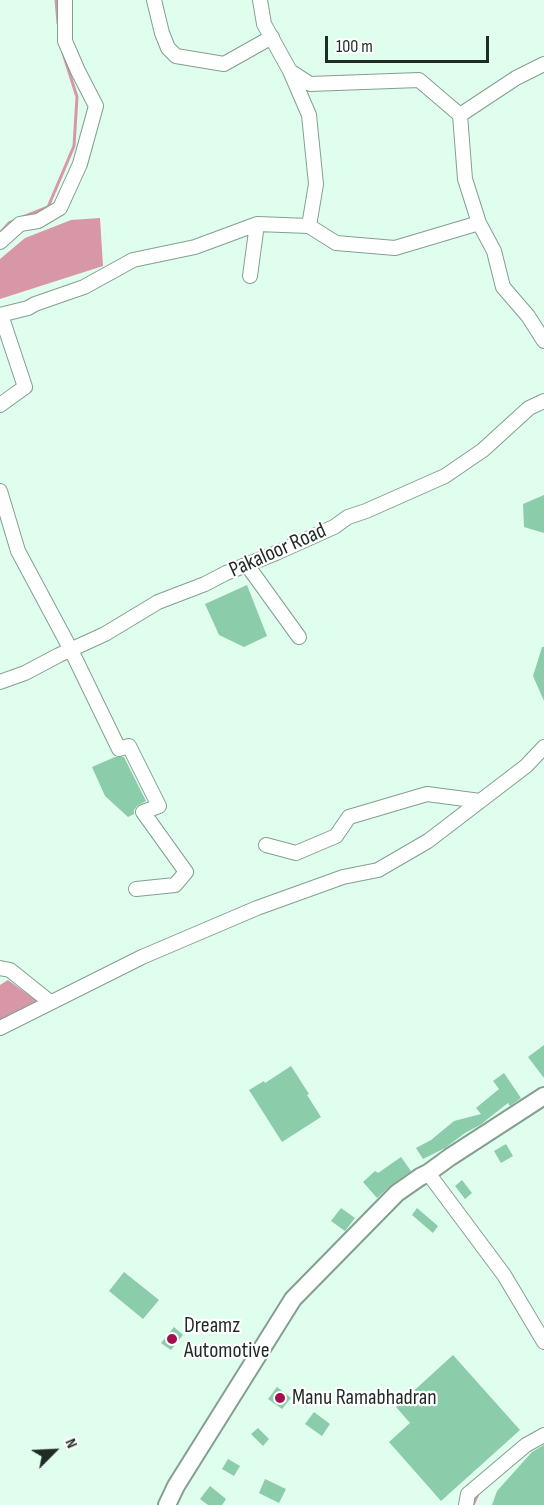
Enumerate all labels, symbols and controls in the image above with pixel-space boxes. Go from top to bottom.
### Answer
scale bar [328,24,492,62]
text: 100 m [336,36,373,57]
street label: Pakaloor Road [226,518,330,584]
place label: Dreamz Automotive [184,1313,270,1364]
marker: Dreamz Automotive [165,1332,179,1346]
place label: Manu Ramabhadran [292,1385,437,1411]
marker: Manu Ramabhadran [273,1391,287,1405]
north arrow [24,1421,84,1481]
text: N [60,1436,81,1451]

